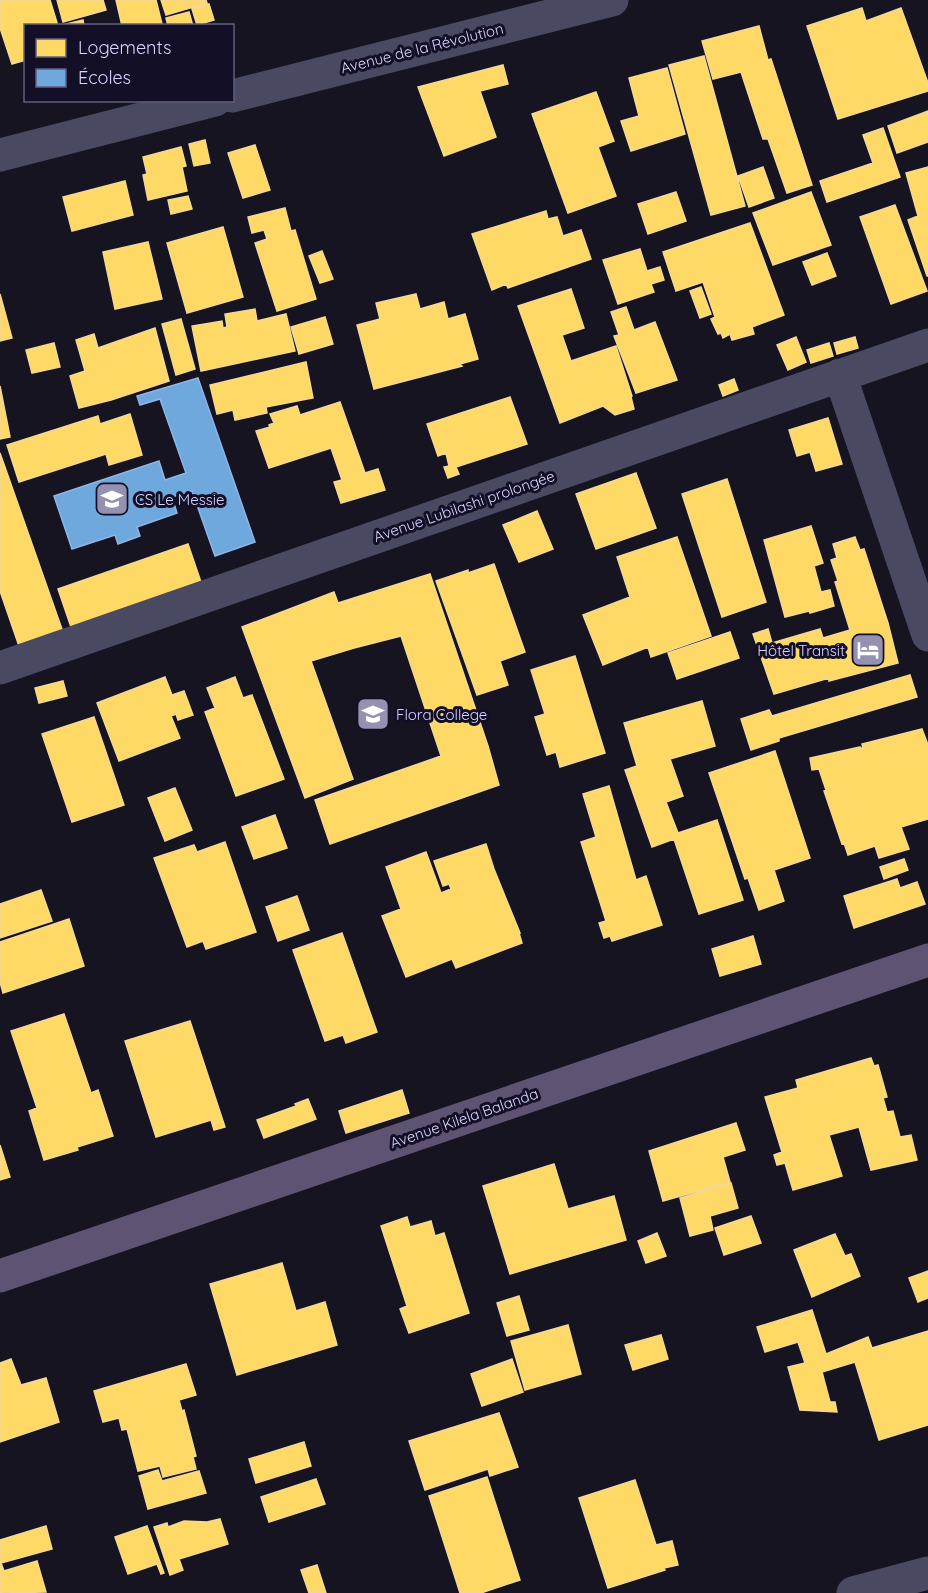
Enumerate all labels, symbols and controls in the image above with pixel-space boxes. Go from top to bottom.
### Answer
street label: Avenue de la Révolution [339,19,505,77]
legend [24,24,234,102]
text: Logements [78,36,171,59]
text: Écoles [78,66,131,89]
street label: Avenue Lubilashi prolongée [371,466,557,546]
school or university icon: CS Le Messie [94,481,130,517]
place label: CS Le Messie [135,490,225,509]
hotel icon: Hôtel Transit [850,632,886,668]
place label: Hôtel Transit [757,641,845,660]
school or university icon: Flora College [355,696,391,732]
place label: Flora College [396,705,487,724]
street label: Avenue Kilela Balanda [387,1084,541,1152]

